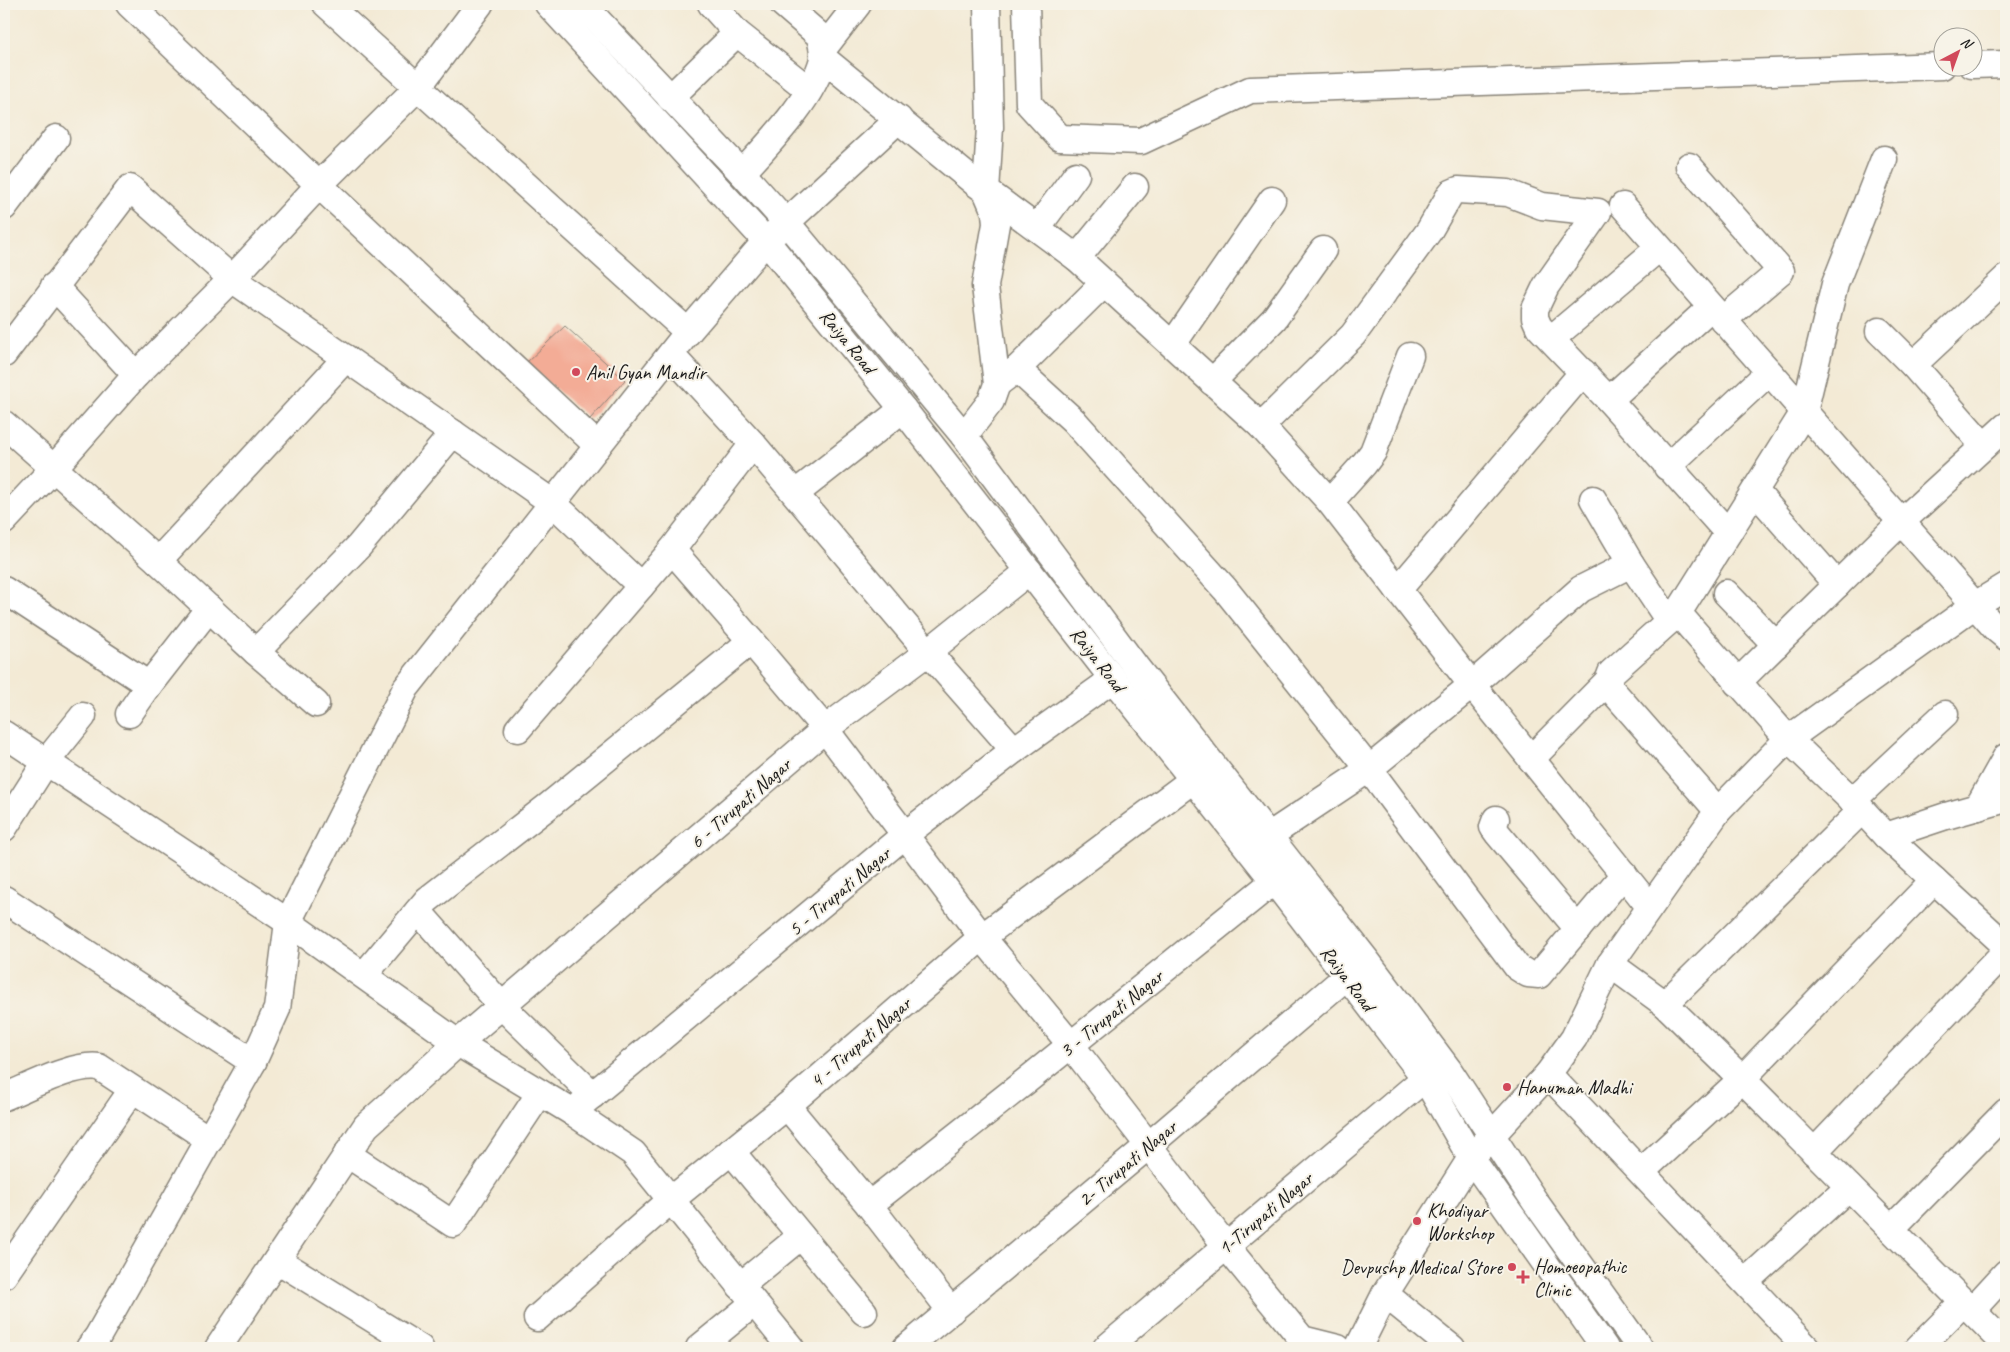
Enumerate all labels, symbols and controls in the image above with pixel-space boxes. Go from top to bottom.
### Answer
north arrow [1932,28,1982,78]
text: N [1957,33,1977,53]
street label: Raiya Road [814,304,883,381]
place label: Anil Gyan Mandir [586,360,707,385]
marker: Anil Gyan Mandir [570,366,582,378]
street label: Raiya Road [1064,622,1133,699]
street label: 6 - Tirupati Nagar [685,751,797,854]
street label: 5 - Tirupati Nagar [783,840,897,942]
street label: Raiya Road [1315,941,1382,1019]
street label: 3 - Tirupati Nagar [1054,963,1170,1063]
street label: 4 - Tirupati Nagar [805,990,917,1093]
place label: Hanuman Madhi [1517,1075,1634,1100]
marker: Hanuman Madhi [1501,1081,1513,1093]
street label: 2- Tirupati Nagar [1073,1114,1183,1212]
street label: 1-Tirupati Nagar [1213,1165,1319,1260]
place label: Khodiyar Workshop [1427,1198,1495,1246]
marker: Khodiyar Workshop [1411,1215,1423,1227]
place label: Homoeopathic Clinic [1534,1254,1627,1302]
place label: Devpushp Medical Store [1341,1255,1503,1280]
marker: Devpushp Medical Store [1506,1261,1518,1273]
marker: Homoeopathic Clinic [1516,1270,1530,1284]

